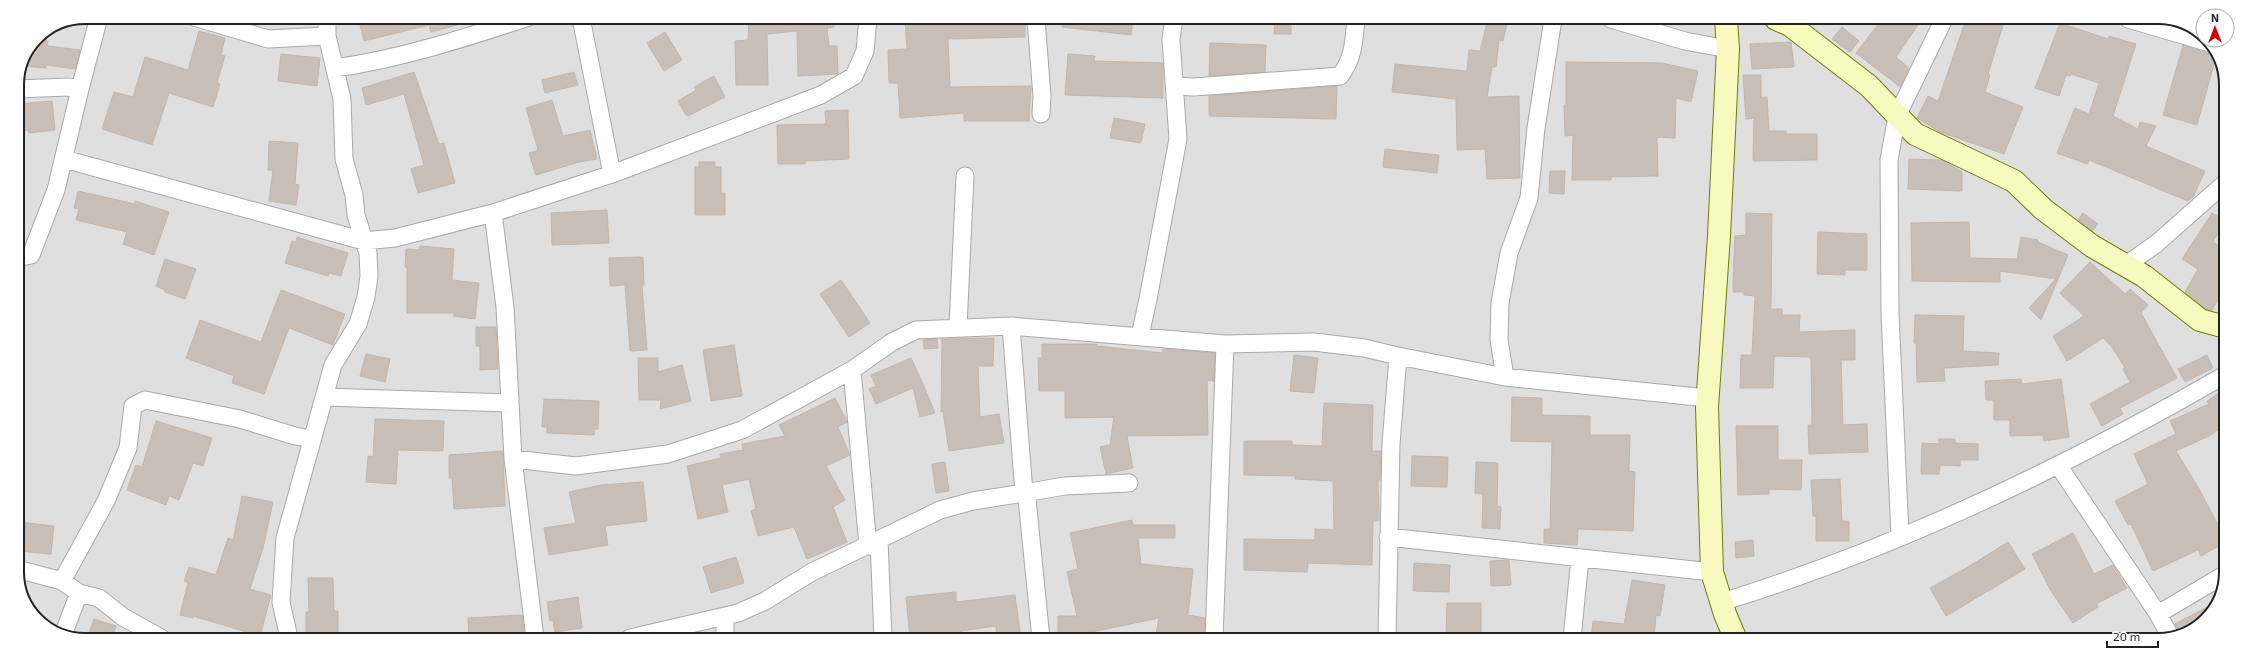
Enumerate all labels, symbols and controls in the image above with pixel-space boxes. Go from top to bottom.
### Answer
north arrow [2195,8,2235,48]
text: N [2211,11,2219,24]
scale bar [2107,623,2158,649]
text: 20 m [2113,629,2140,643]

